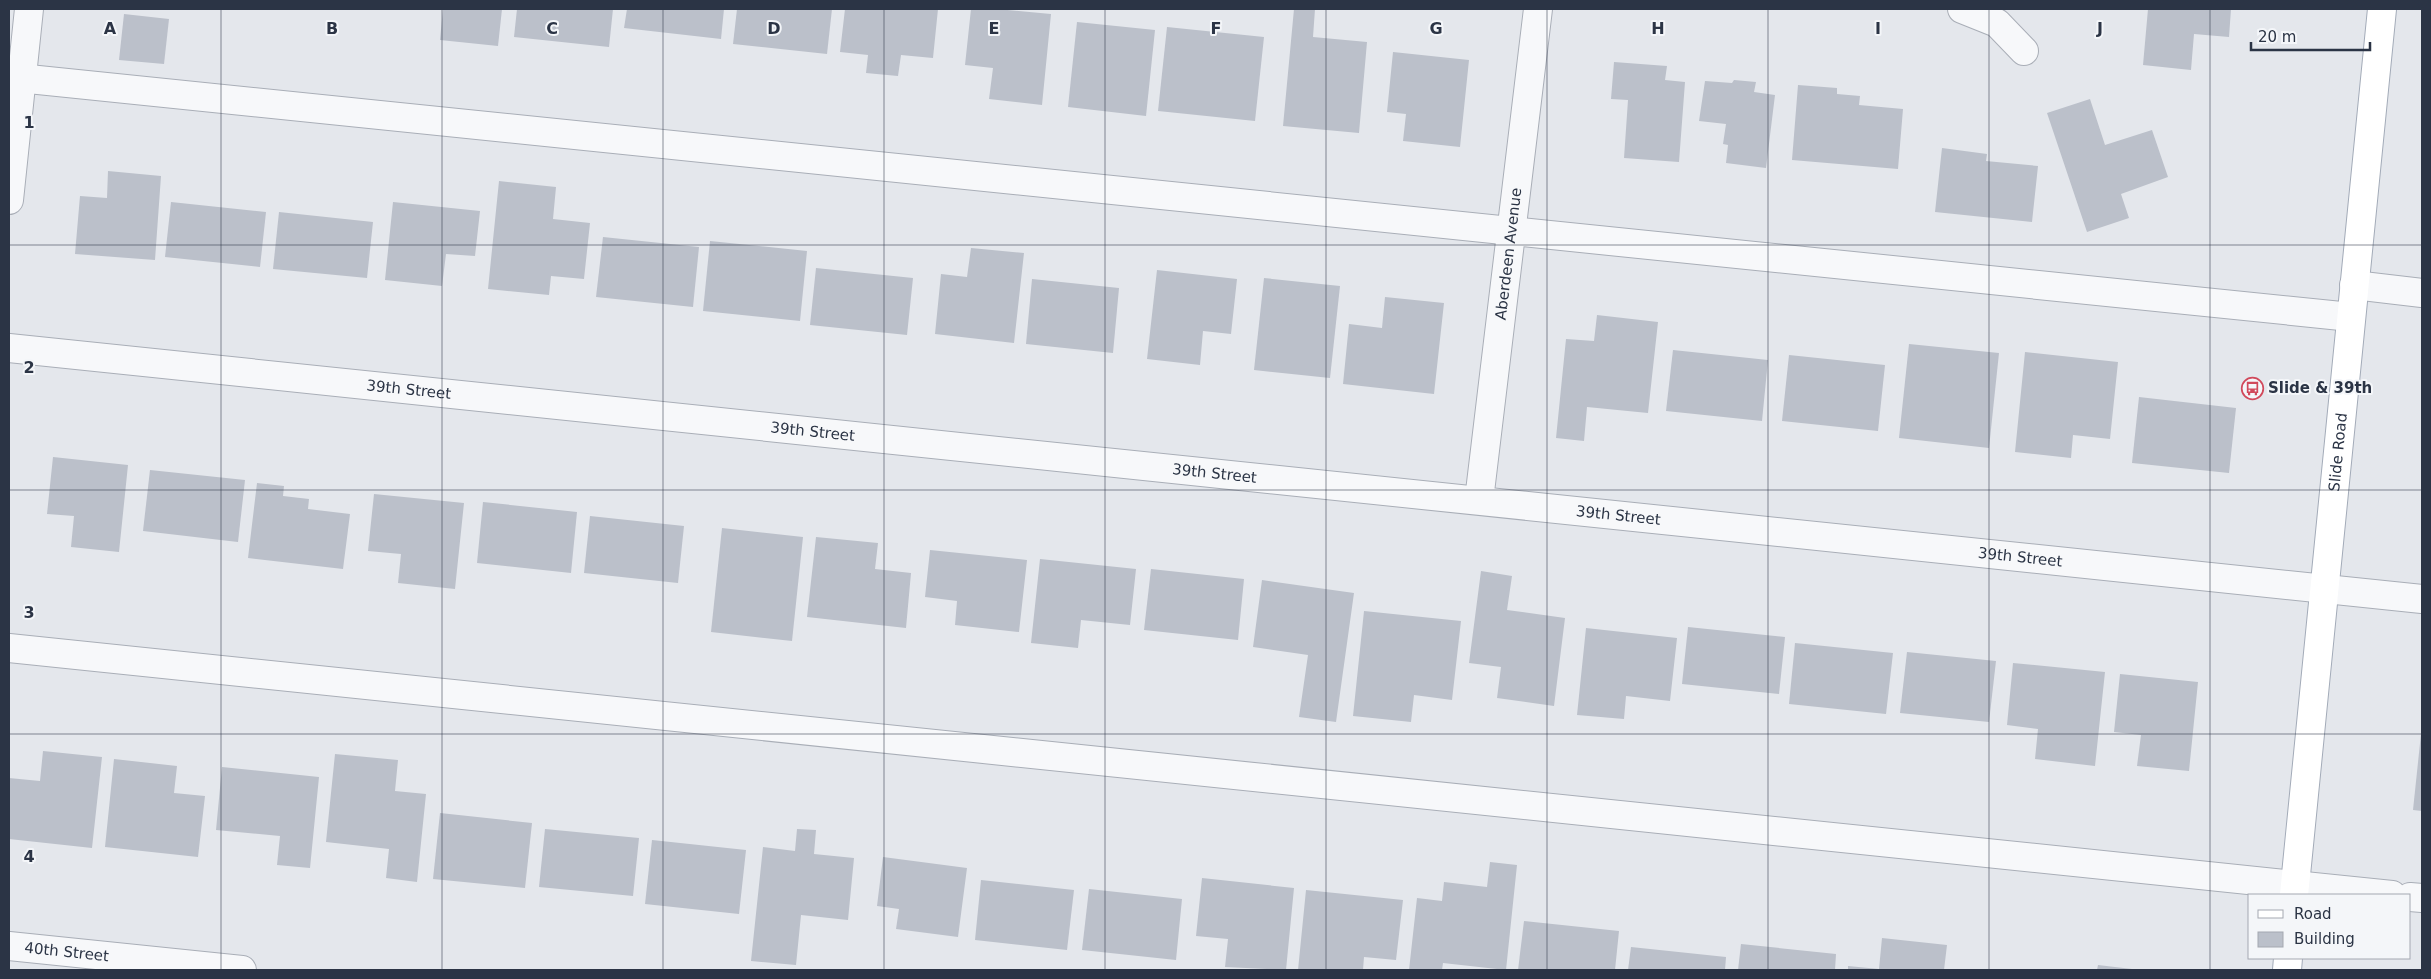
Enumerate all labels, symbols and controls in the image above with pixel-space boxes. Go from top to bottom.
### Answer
text: A [104,19,117,38]
text: B [326,19,338,38]
text: C [546,19,558,38]
text: D [767,19,781,38]
text: E [989,19,999,38]
text: F [1211,19,1221,38]
text: G [1429,19,1443,38]
text: H [1651,19,1665,38]
text: I [1875,19,1881,38]
text: J [2096,19,2103,38]
scale bar [2251,20,2370,52]
text: 20 m [2258,28,2296,46]
text: 1 [23,113,35,132]
street label: Aberdeen Avenue [1492,187,1525,321]
text: 2 [23,358,35,377]
street label: 39th Street [366,376,452,403]
bus stop icon: Slide & 39th [2240,376,2264,400]
place label: Slide & 39th [2268,379,2372,397]
street label: Slide Road [2325,412,2351,492]
street label: 39th Street [770,418,856,445]
street label: 39th Street [1171,460,1258,487]
street label: 39th Street [1575,502,1662,529]
street label: 39th Street [1977,544,2063,571]
text: 3 [23,603,35,622]
text: 4 [23,847,35,866]
legend [2248,894,2411,959]
text: Road [2294,905,2332,923]
text: Building [2294,930,2355,948]
street label: 40th Street [24,939,110,965]

